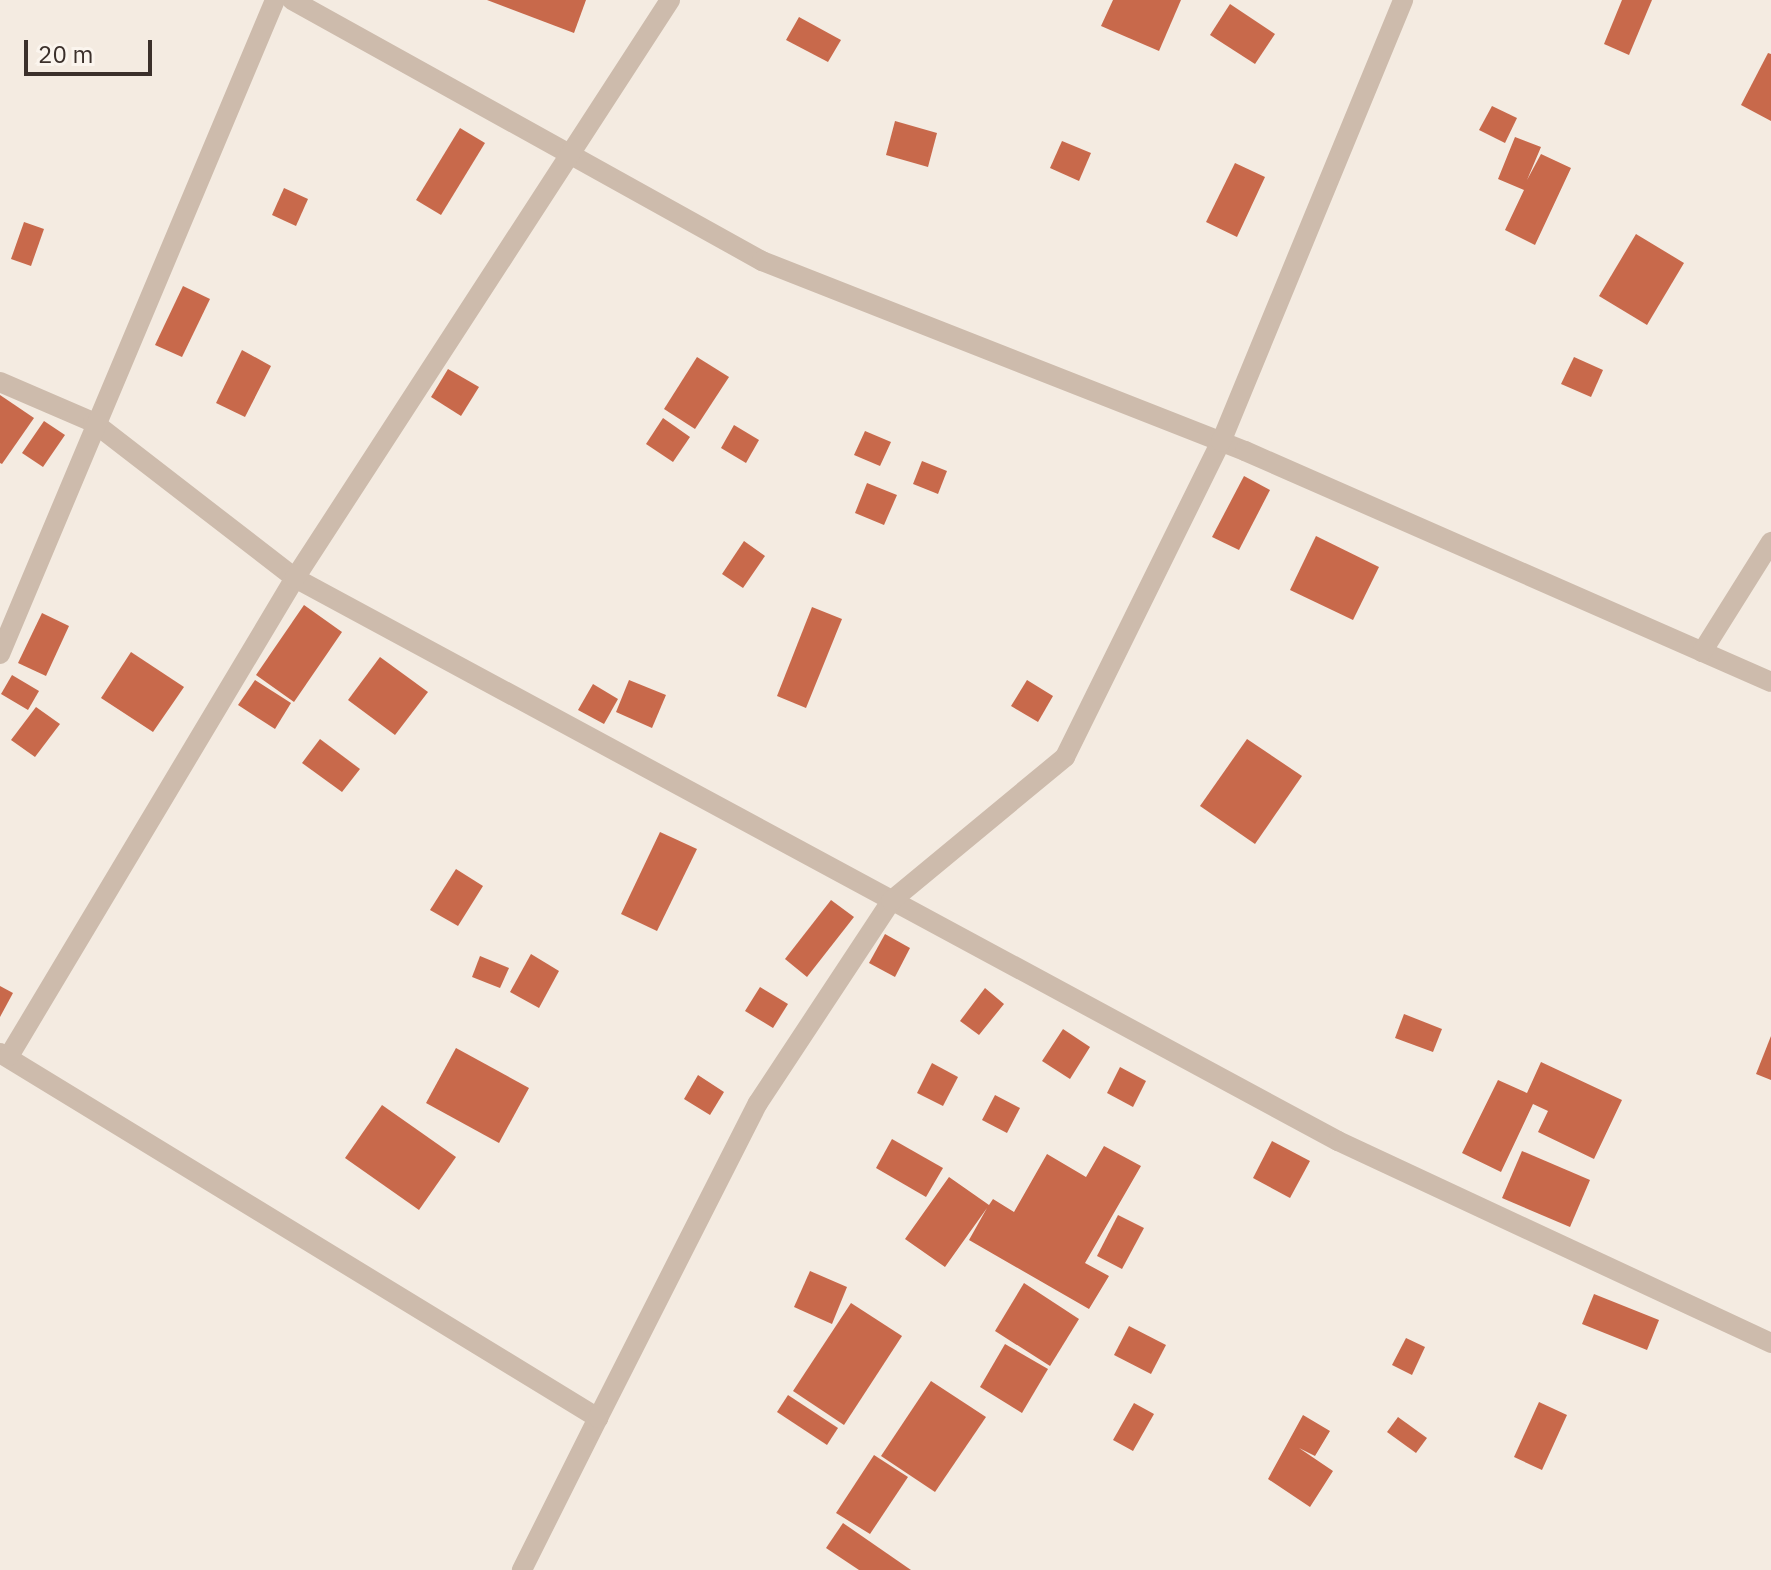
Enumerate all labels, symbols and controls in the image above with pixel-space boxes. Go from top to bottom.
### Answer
scale bar [28,24,156,74]
text: 20 m [38,38,93,70]

